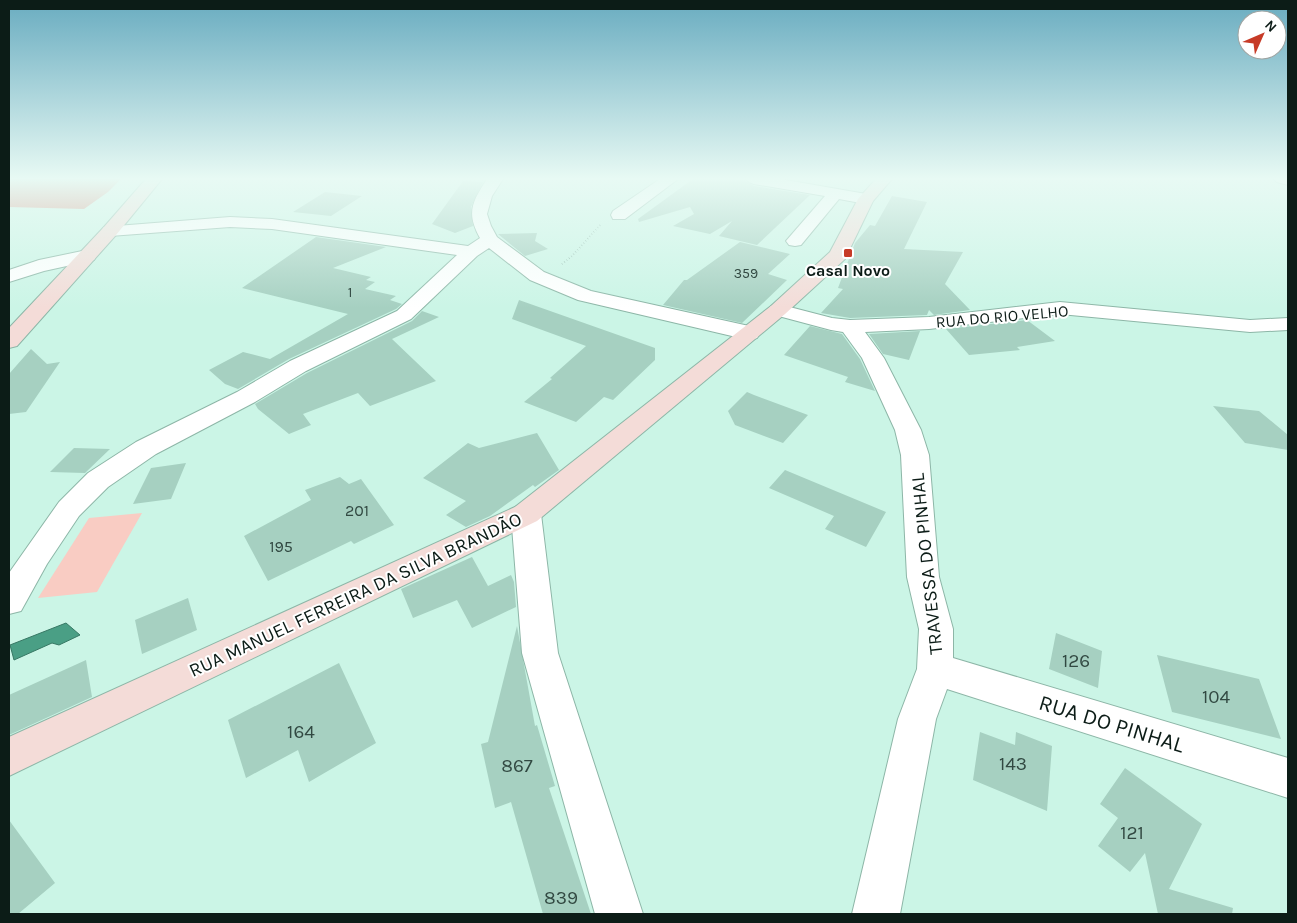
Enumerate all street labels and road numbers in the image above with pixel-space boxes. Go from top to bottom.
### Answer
street label: RUA DO RIO VELHO [935,301,1069,332]
street label: TRAVESSA DO PINHAL [907,472,947,656]
street label: RUA MANUEL FERREIRA DA SILVA BRANDÃO [186,508,525,682]
street label: RUA DO PINHAL [1036,689,1188,759]

